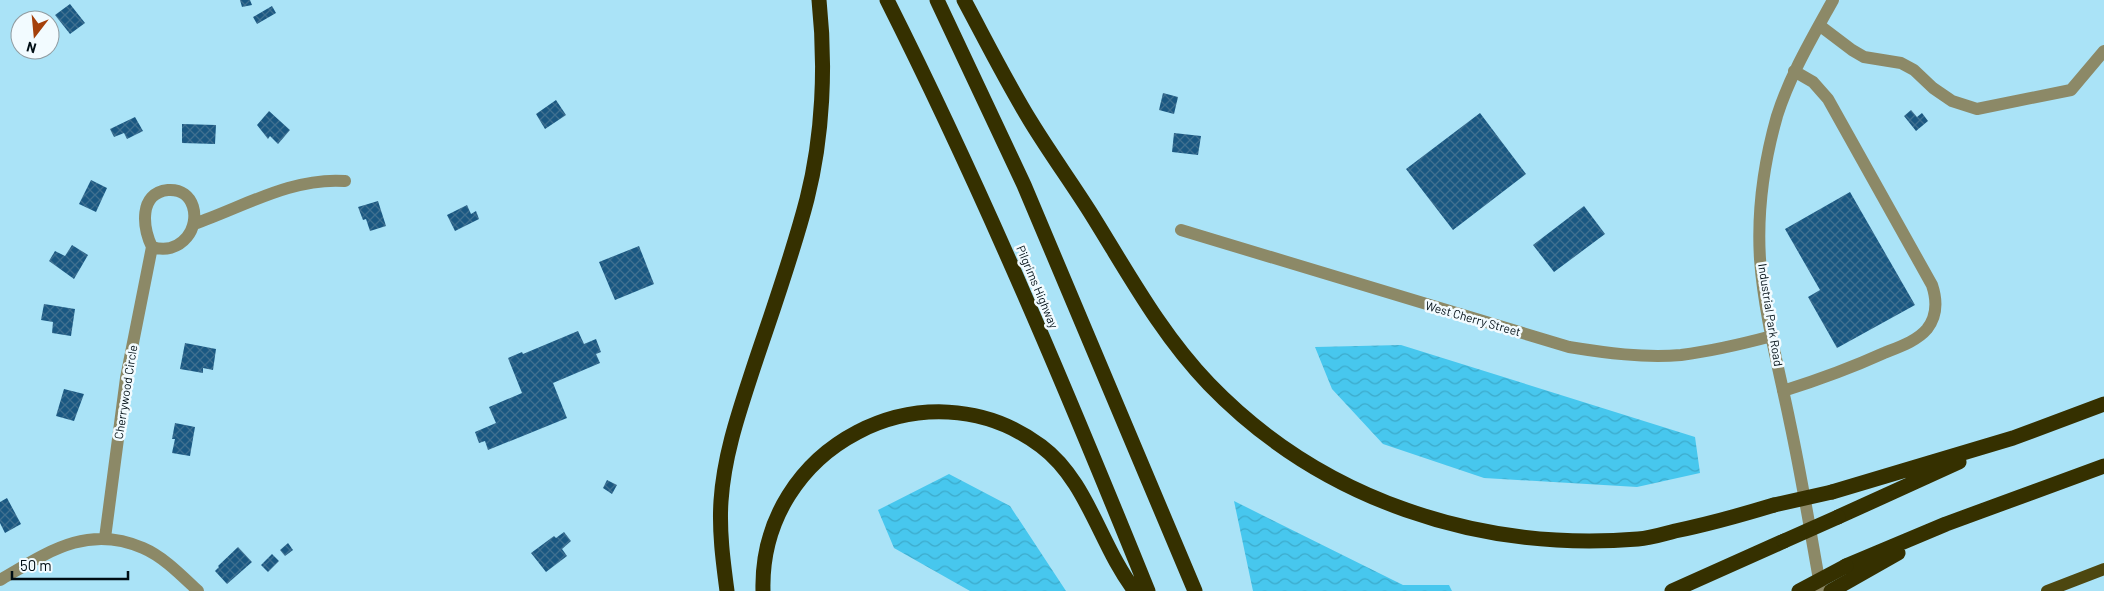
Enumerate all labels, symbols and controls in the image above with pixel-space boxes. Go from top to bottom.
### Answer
north arrow [10,10,60,60]
text: N [24,39,38,57]
street label: Pilgrims Highway [1014,243,1062,331]
street label: Industrial Park Road [1756,262,1786,367]
street label: West Cherry Street [1424,298,1523,338]
street label: Cherrywood Circle [111,344,139,440]
scale bar [12,548,129,580]
text: 50 m [20,556,52,574]

